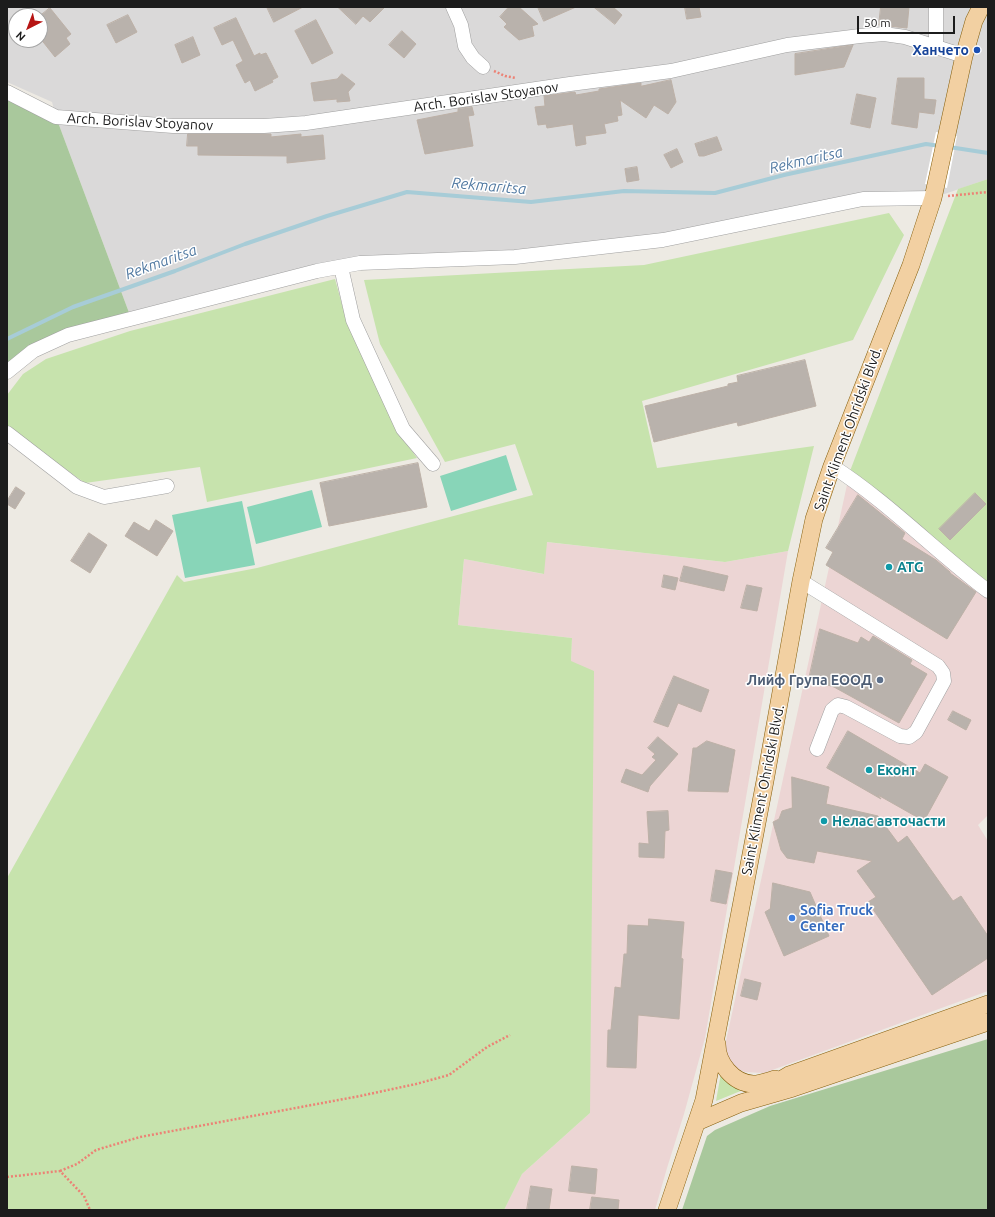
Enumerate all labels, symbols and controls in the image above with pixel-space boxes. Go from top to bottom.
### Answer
north arrow [8,8,48,48]
scale bar [859,8,957,34]
text: 50 m [864,16,891,29]
text: N [14,29,28,43]
place label: Ханчето [913,42,969,58]
marker: Ханчето [972,45,982,55]
street label: Аrch. Borislav Stoyanov [412,79,560,115]
street label: Аrch. Borislav Stoyanov [67,110,213,134]
water label: Rekmaritsa [768,143,844,177]
water label: Rekmaritsa [451,174,527,198]
water label: Rekmaritsa [123,241,199,283]
street label: Saint Kliment Ohridski Blvd. [810,345,886,513]
place label: ATG [897,559,924,575]
marker: ATG [884,562,894,572]
place label: Лийф Група ЕООД [747,672,872,688]
marker: Лийф Група ЕООД [875,675,885,685]
street label: Saint Kliment Ohridski Blvd. [738,703,788,877]
place label: Еконт [877,762,917,778]
marker: Еконт [864,765,874,775]
place label: Нелас авточасти [832,813,946,829]
marker: Нелас авточасти [819,816,829,826]
place label: Sofia Truck Center [800,902,873,934]
marker: Sofia Truck Center [787,913,797,923]

